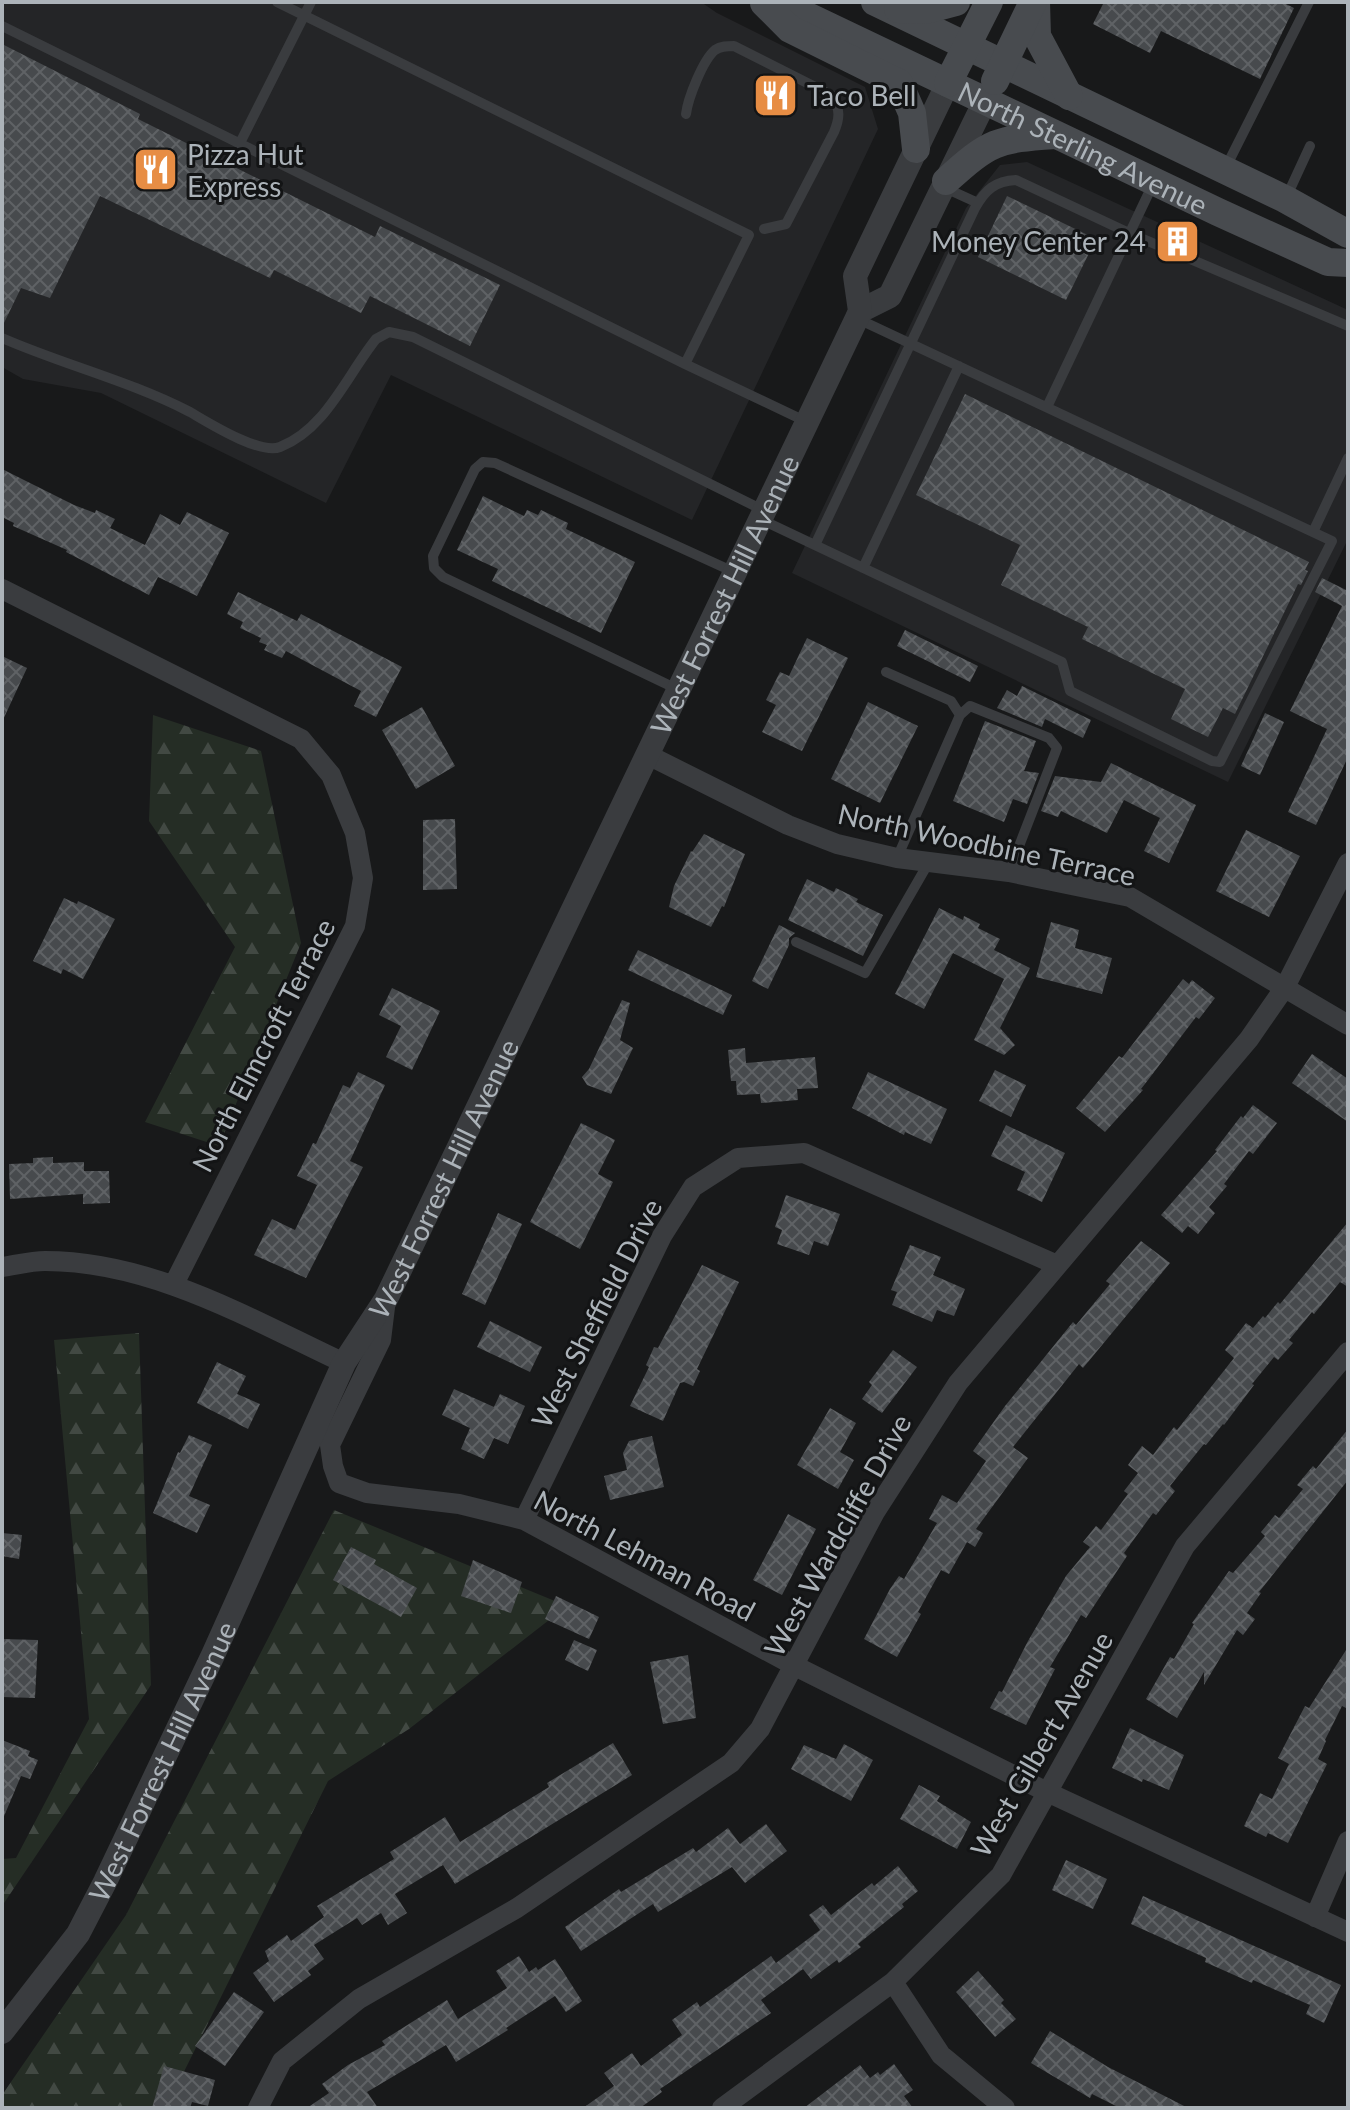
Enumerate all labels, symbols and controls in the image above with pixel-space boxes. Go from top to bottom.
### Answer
restaurant icon: Taco Bell [752,71,800,119]
street label: North Sterling Avenue [953,74,1213,221]
place label: Taco Bell [807,78,916,112]
place label: Pizza Hut Express [187,137,304,203]
restaurant icon: Pizza Hut Express [132,146,180,194]
building icon: Money Center 24 [1153,217,1201,265]
place label: Money Center 24 [931,224,1146,258]
street label: West Forrest Hill Avenue [643,449,806,740]
street label: North Woodbine Terrace [835,796,1139,892]
street label: North Elmcroft Terrace [184,913,342,1177]
street label: West Forrest Hill Avenue [361,1033,525,1325]
street label: West Sheffield Drive [524,1193,668,1433]
street label: West Wardcliffe Drive [756,1408,918,1662]
street label: North Lehman Road [529,1482,761,1628]
street label: West Forrest Hill Avenue [81,1616,243,1907]
street label: West Gilbert Avenue [963,1625,1119,1863]

